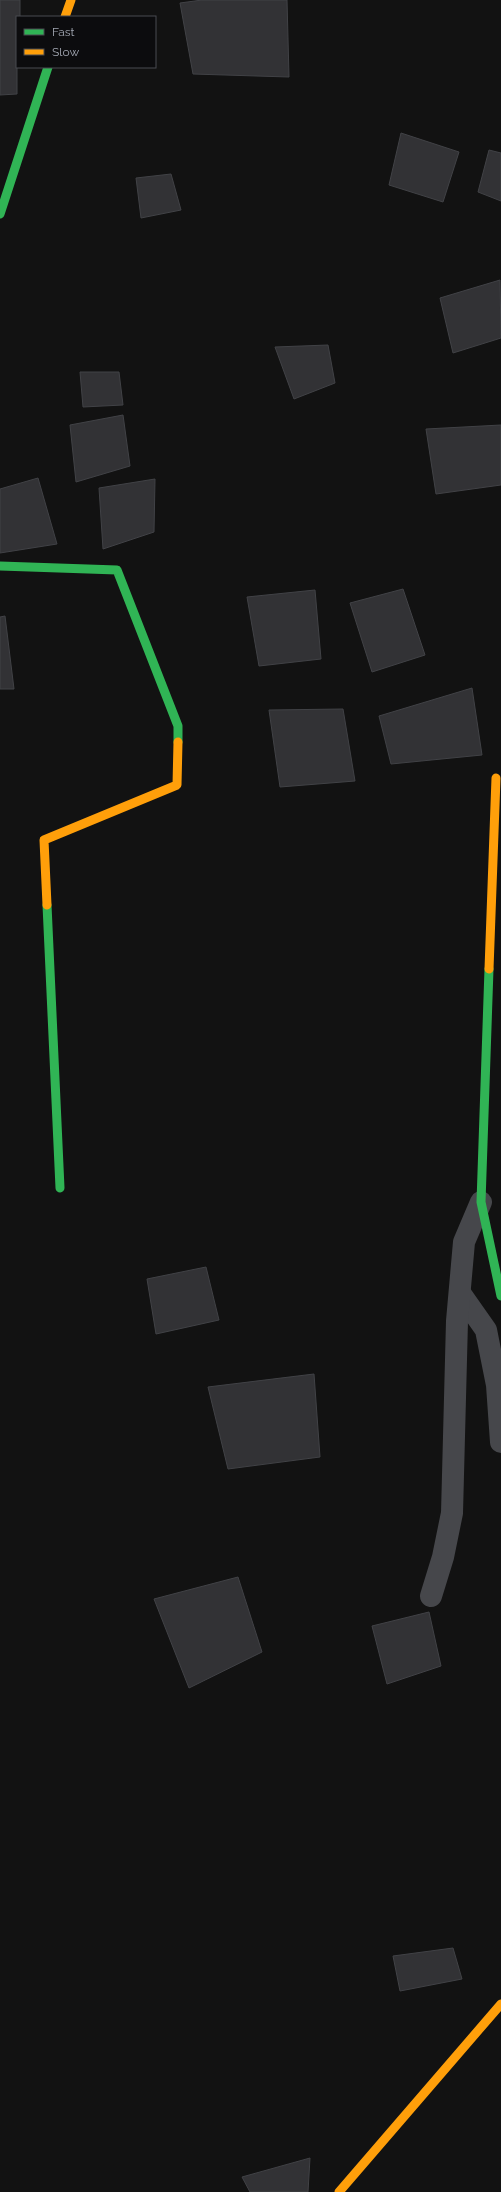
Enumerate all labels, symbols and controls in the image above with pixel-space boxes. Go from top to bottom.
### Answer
legend [16,16,156,68]
text: Fast [52,25,75,39]
text: Slow [52,45,79,59]

